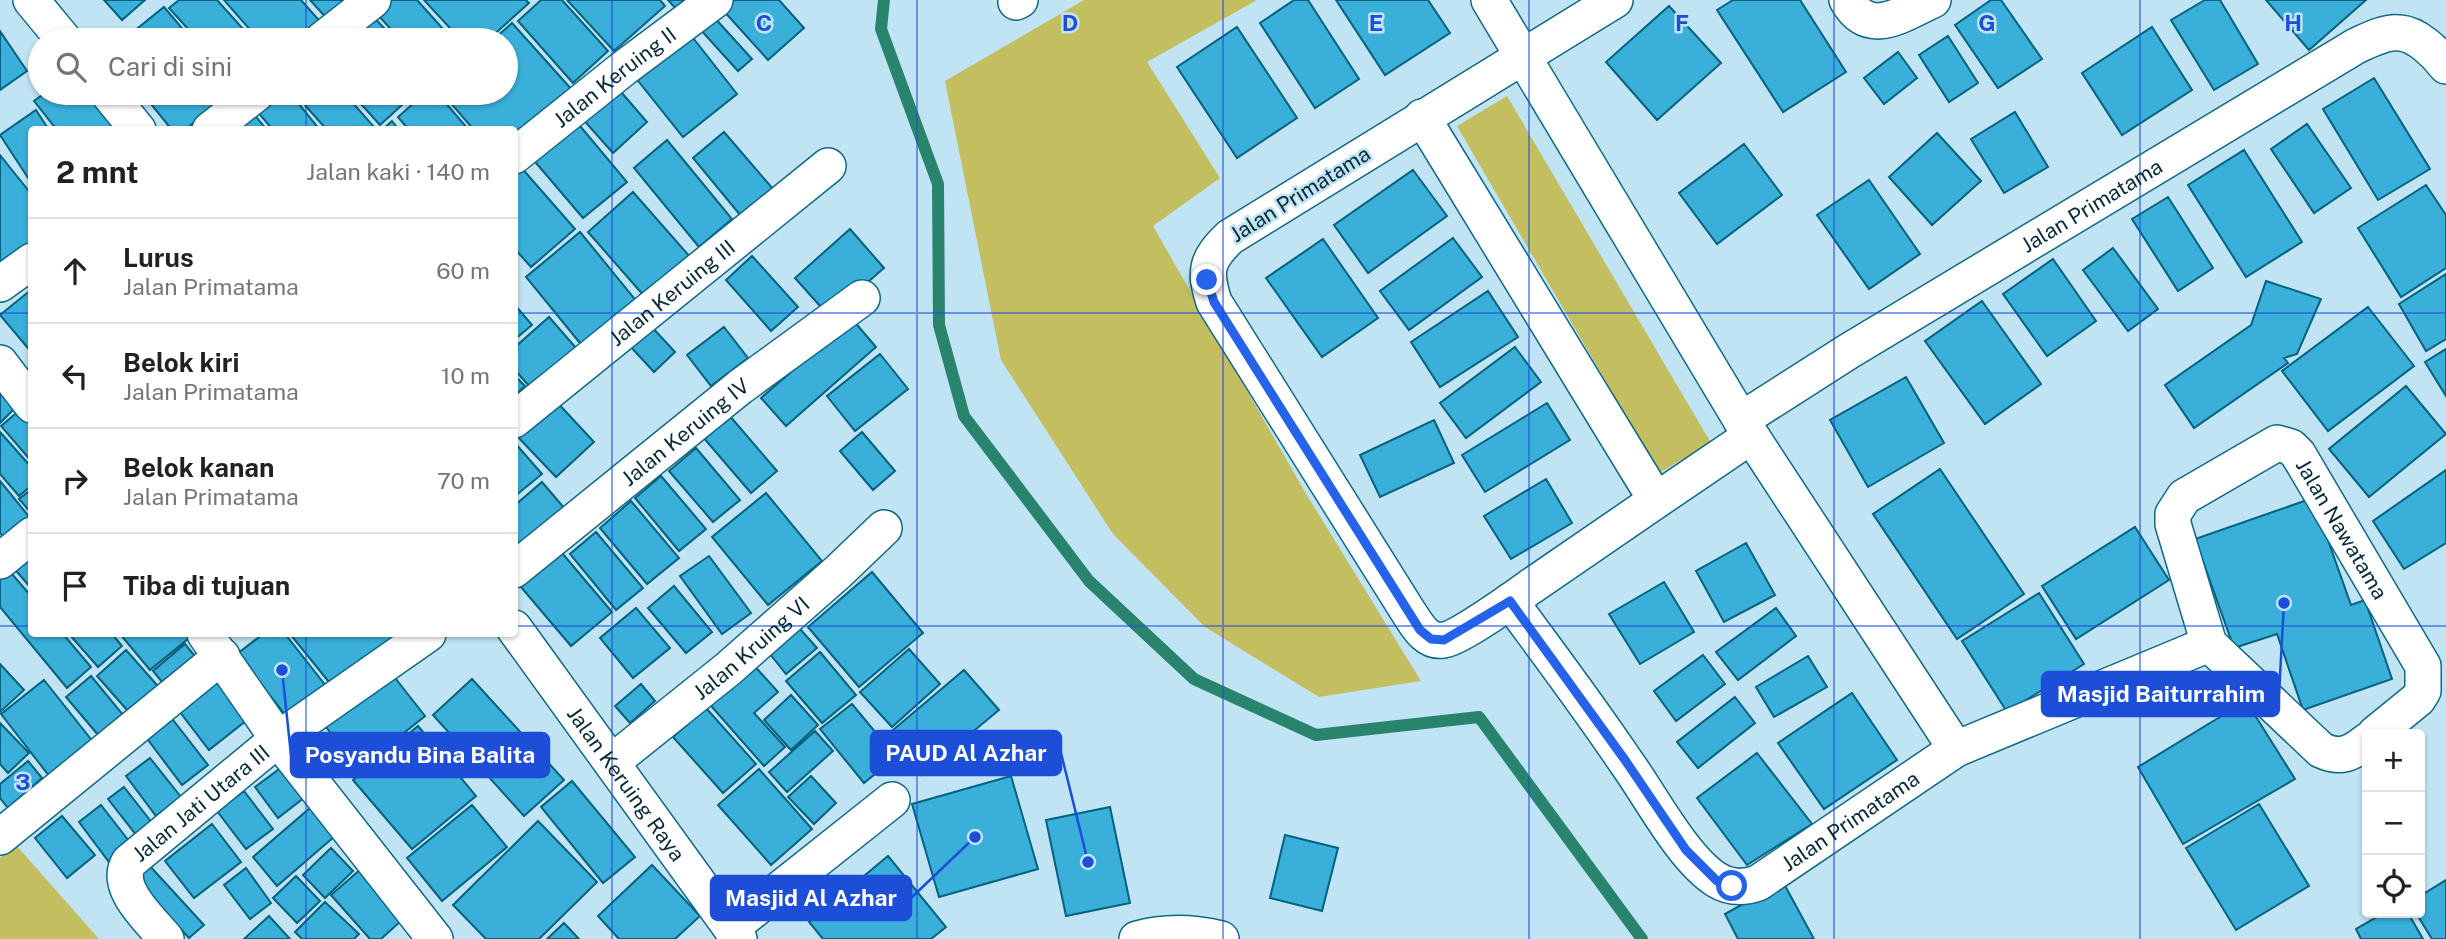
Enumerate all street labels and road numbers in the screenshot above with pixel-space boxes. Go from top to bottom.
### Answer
street label: Jalan Keruing II [548,21,681,132]
street label: Jalan Primatama [1225,141,1375,247]
street label: Jalan Primatama [2016,153,2167,257]
street label: Jalan Keruing III [604,234,740,351]
street label: Jalan Keruing IV [616,372,754,491]
street label: Jalan Nawatama [2291,454,2393,604]
street label: Jalan Kruing VI [688,591,814,705]
street label: Jalan Keruing Raya [562,701,691,866]
street label: Jalan Jati Utara III [127,739,274,867]
street label: Jalan Primatama [1776,765,1924,876]

